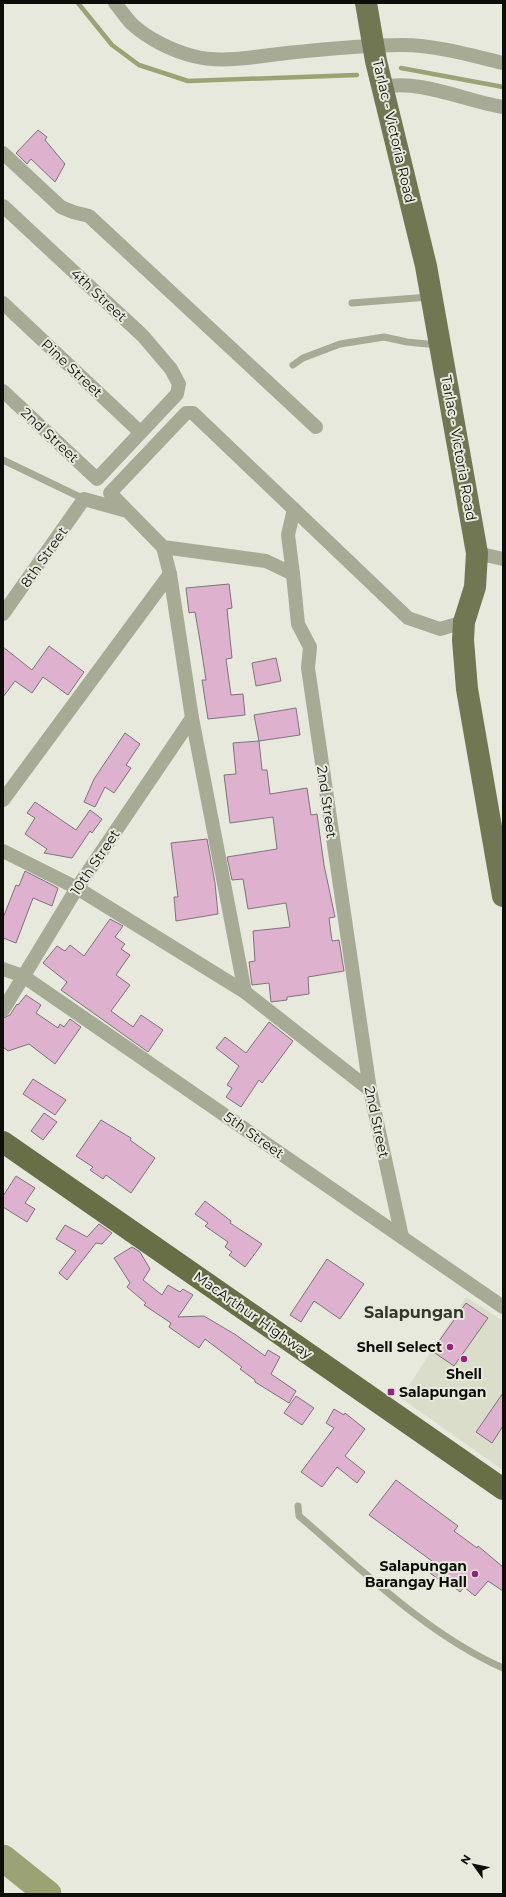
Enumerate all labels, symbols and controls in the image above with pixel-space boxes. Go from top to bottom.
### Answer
street label: Tarlac - Victoria Road [369,57,419,205]
street label: 4th Street [67,264,131,326]
street label: Pine Street [37,335,107,401]
street label: Tarlac - Victoria Road [437,374,481,522]
street label: 2nd Street [17,404,83,467]
street label: 8th Street [17,523,72,591]
street label: 2nd Street [313,765,341,840]
street label: 10th Street [66,825,124,898]
street label: 2nd Street [361,1084,393,1160]
street label: 5th Street [221,1108,288,1162]
street label: MacArthur Highway [190,1267,316,1363]
district label: Salapungan [364,1303,464,1322]
place label: Shell Select [357,1338,442,1356]
marker: Shell Select [445,1342,455,1352]
marker: Shell [459,1354,469,1364]
place label: Shell [446,1365,482,1383]
place label: Salapungan [399,1383,487,1401]
marker: Salapungan [386,1387,396,1397]
place label: Salapungan Barangay Hall [365,1557,467,1591]
marker: Salapungan Barangay Hall [470,1569,480,1579]
north arrow [454,1845,494,1885]
text: N [457,1852,474,1867]

